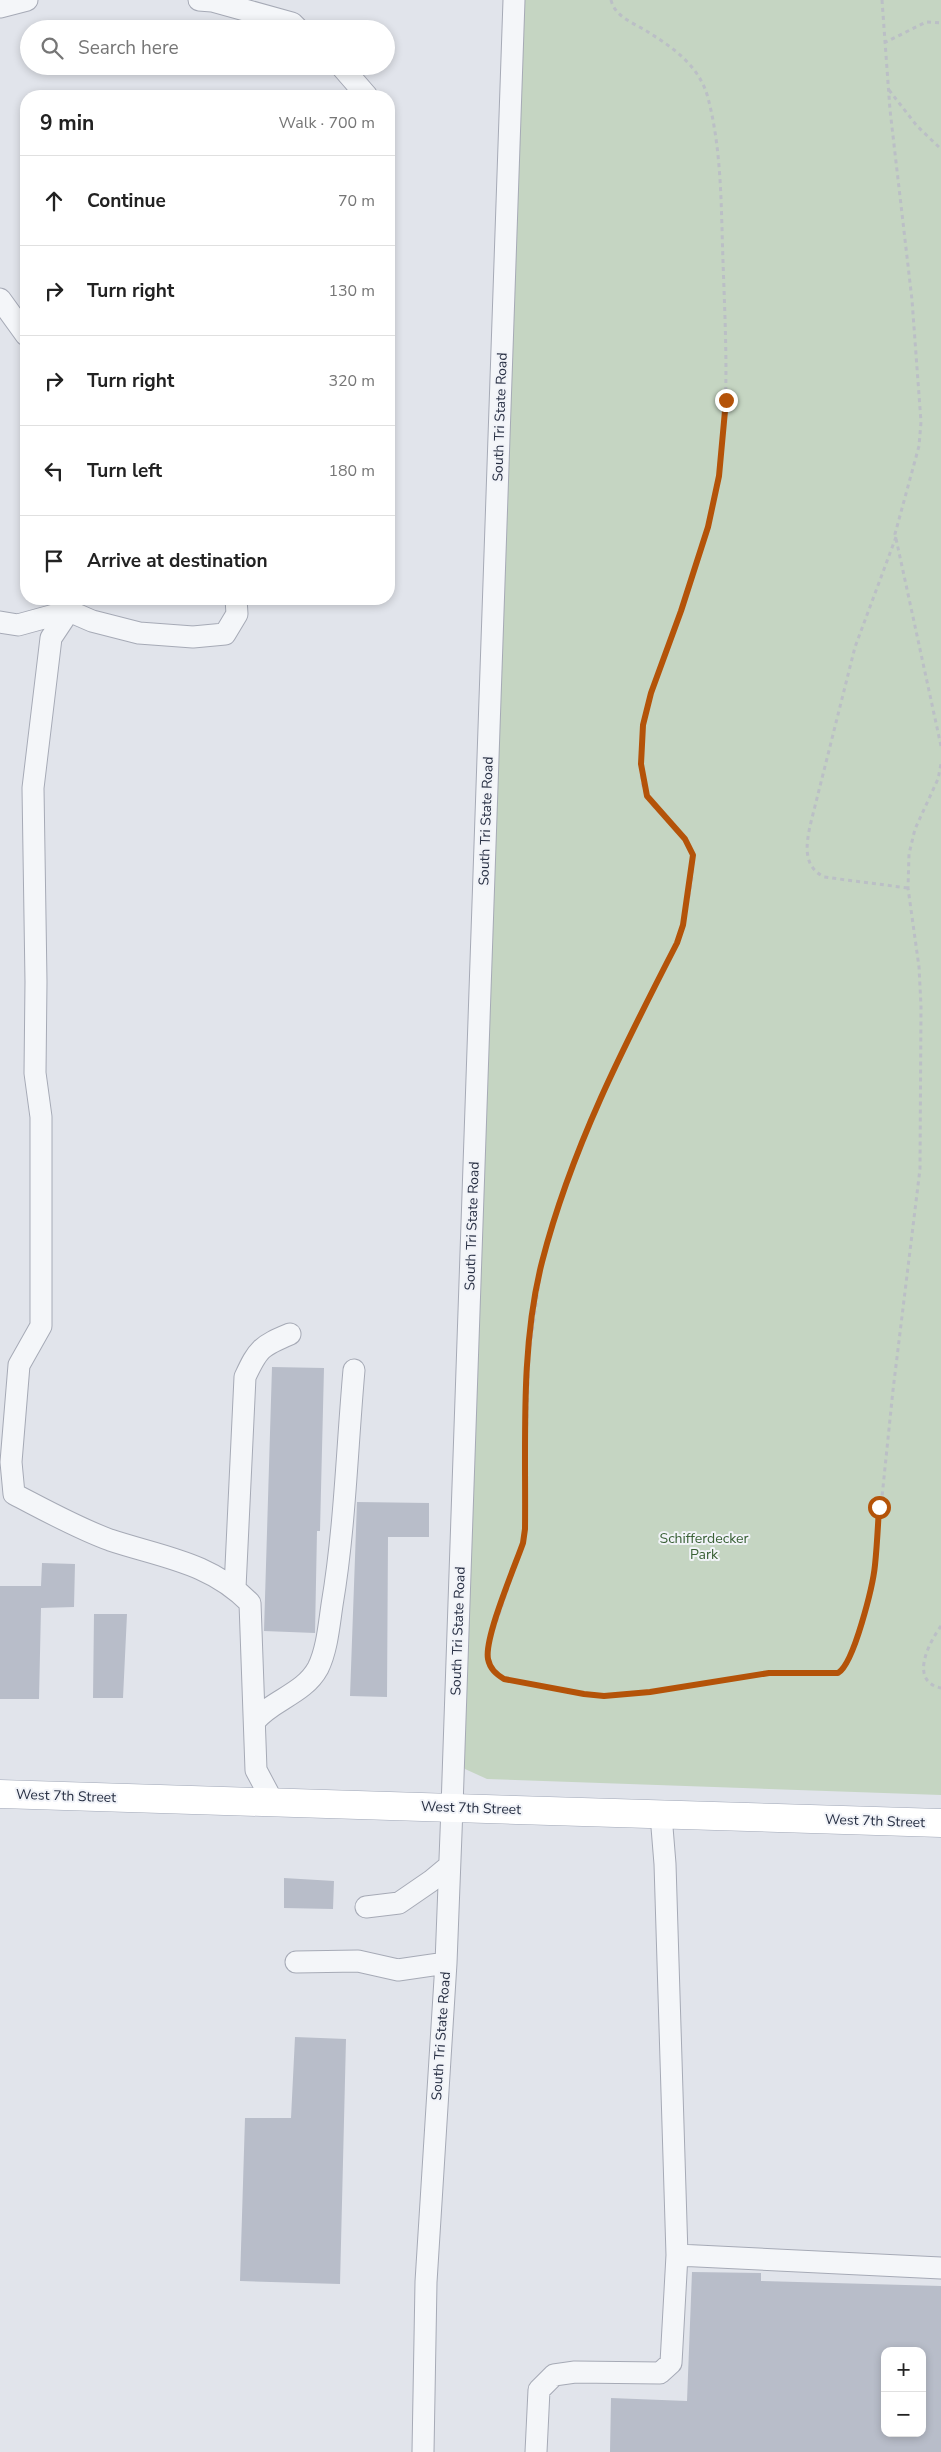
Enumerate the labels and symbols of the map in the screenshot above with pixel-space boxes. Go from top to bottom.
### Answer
street label: South Tri State Road [488,352,512,482]
route end [715,389,738,412]
street label: South Tri State Road [474,756,498,886]
street label: South Tri State Road [460,1161,484,1291]
route start [868,1496,891,1519]
park label: Schifferdecker Park [660,1529,748,1564]
street label: South Tri State Road [446,1566,470,1696]
street label: West 7th Street [16,1785,117,1807]
street label: West 7th Street [421,1797,522,1819]
street label: West 7th Street [825,1810,926,1832]
street label: South Tri State Road [427,1971,455,2101]

